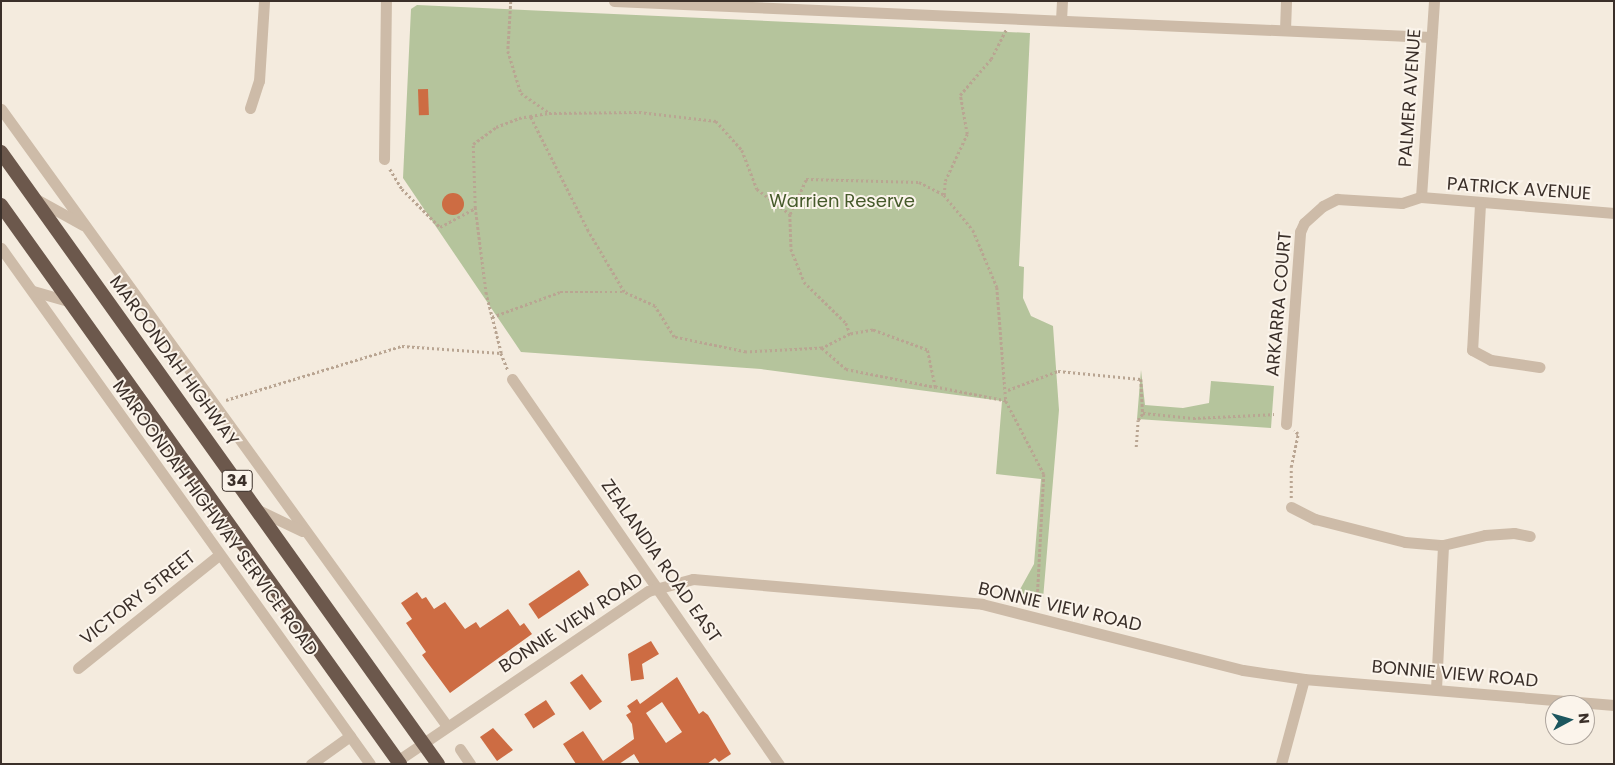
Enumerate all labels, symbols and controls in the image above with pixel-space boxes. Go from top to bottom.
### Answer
street label: PALMER AVENUE [1394,28,1426,168]
street label: PATRICK AVENUE [1446,173,1592,205]
park label: Warrien Reserve [769,190,915,212]
street label: ARKARRA COURT [1262,230,1296,378]
street label: MAROONDAH HIGHWAY [105,272,243,450]
street label: MAROONDAH HIGHWAY SERVICE ROAD [108,376,322,660]
road number: 34 [221,468,253,494]
street label: ZEALANDIA ROAD EAST [596,475,726,647]
street label: VICTORY STREET [76,546,200,650]
street label: BONNIE VIEW ROAD [495,568,647,678]
street label: BONNIE VIEW ROAD [976,578,1144,636]
street label: BONNIE VIEW ROAD [1371,656,1539,692]
north arrow [1545,695,1595,745]
text: N [1573,712,1594,725]

